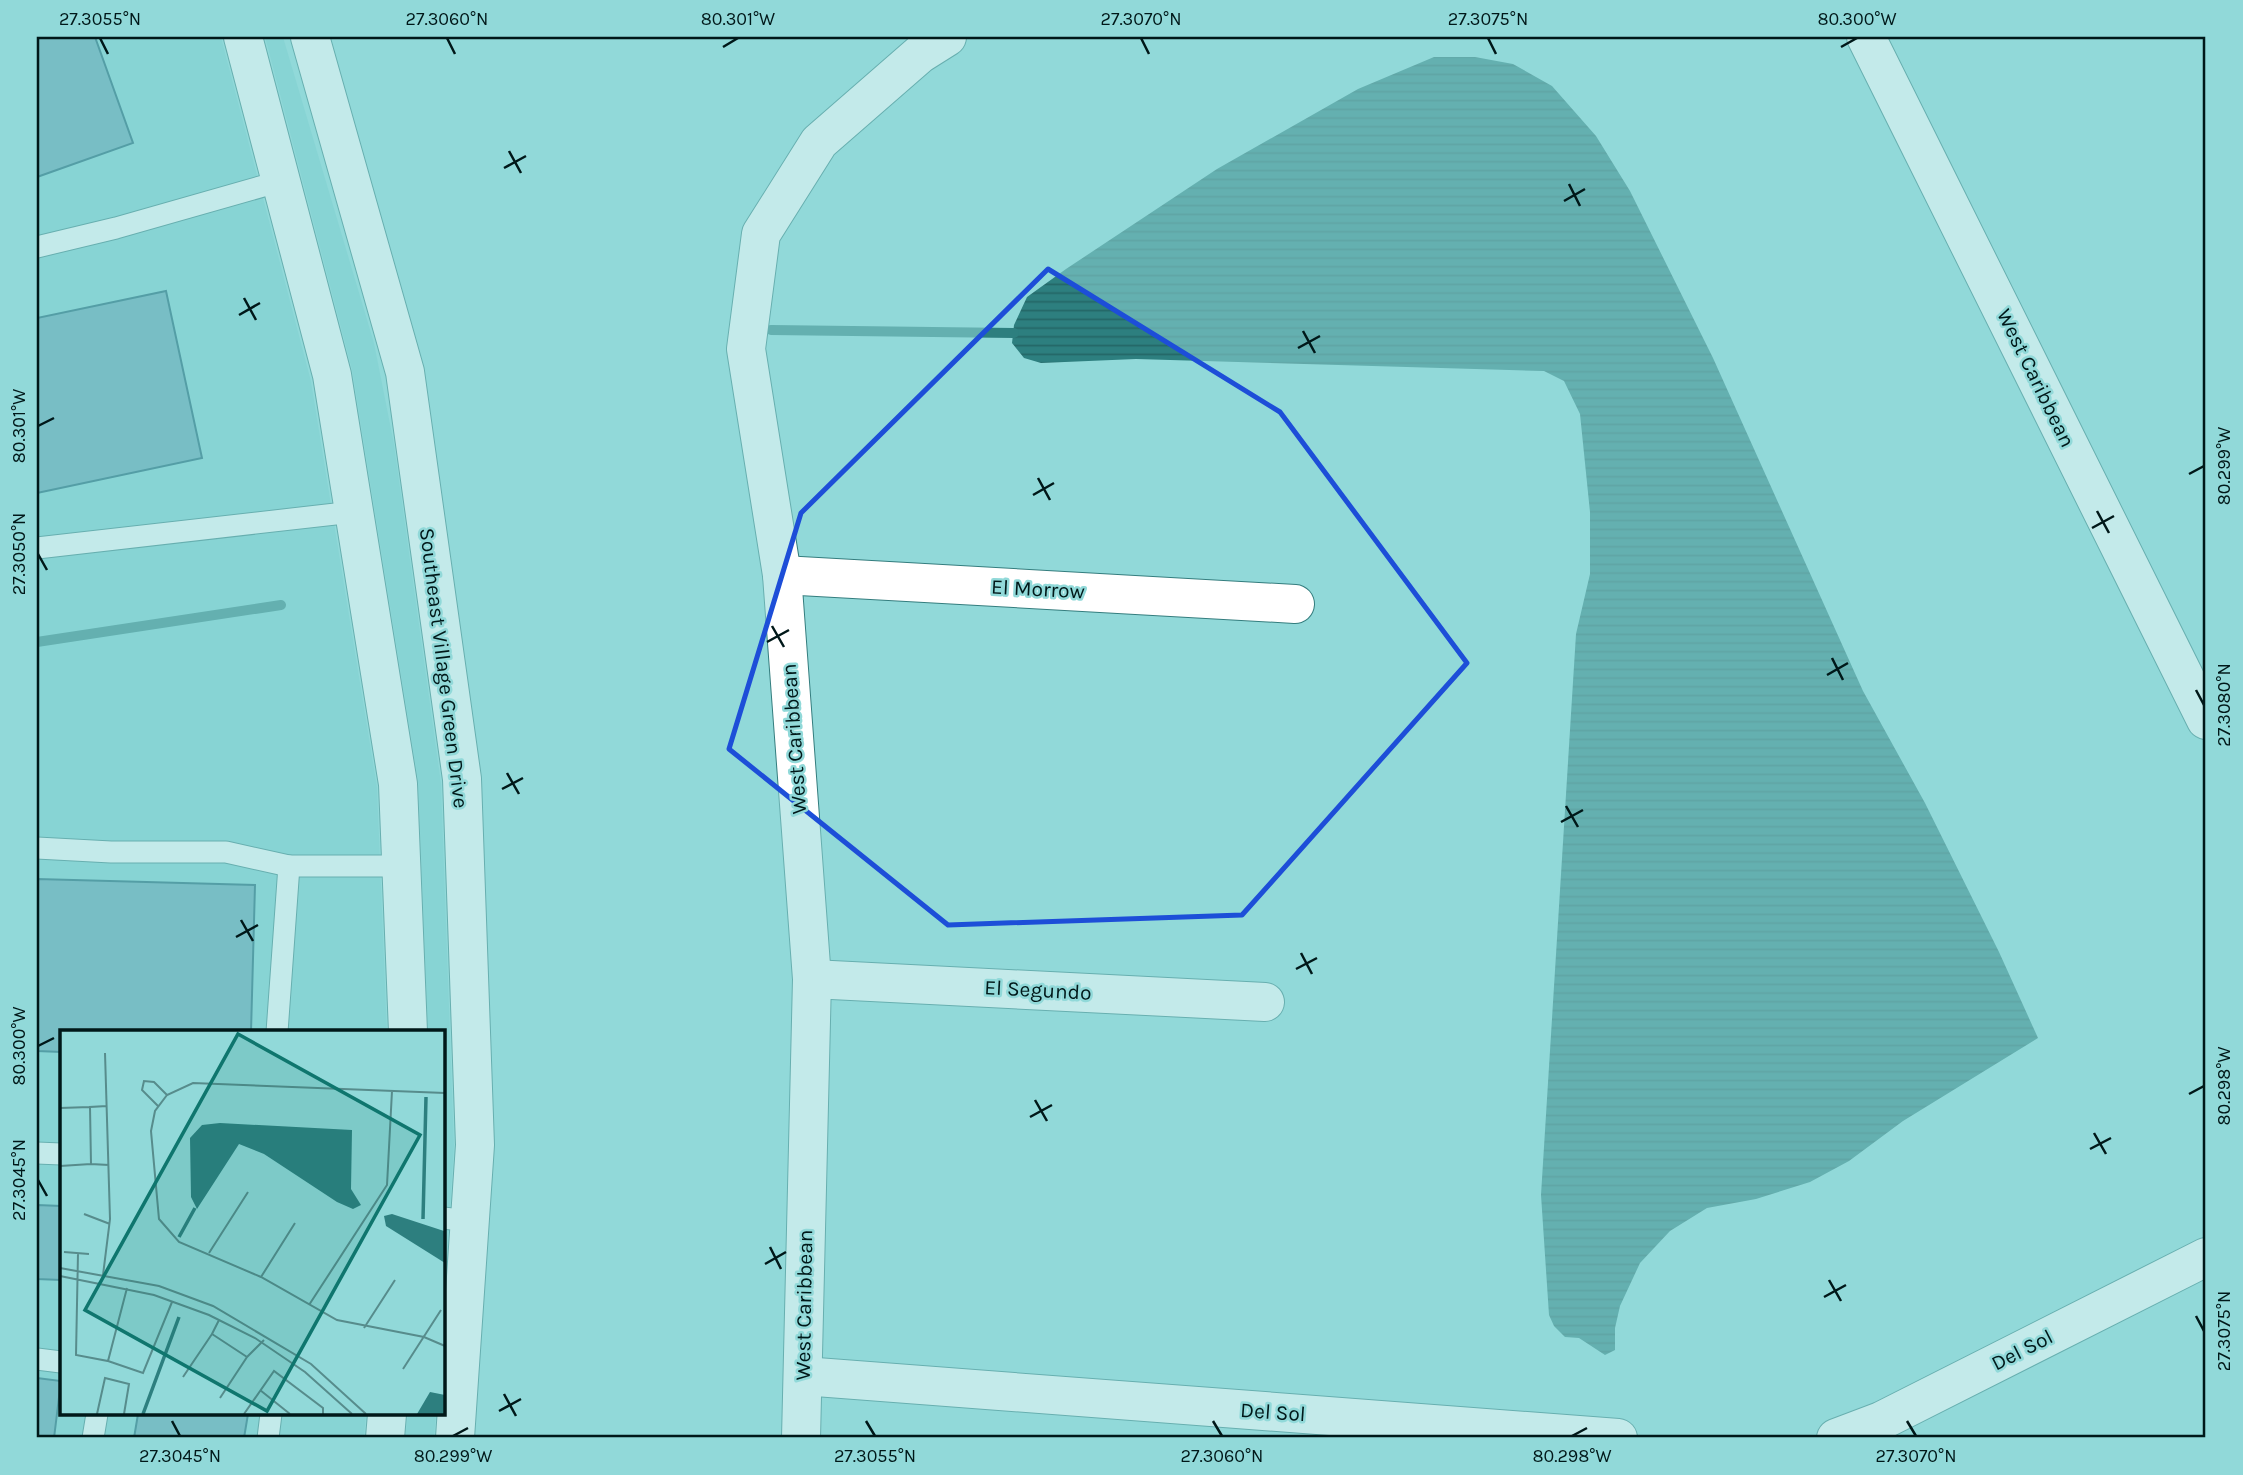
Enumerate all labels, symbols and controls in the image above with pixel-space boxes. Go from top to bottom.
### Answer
text: 27.3055°N [59,8,141,30]
text: 27.3060°N [406,8,488,30]
text: 80.301°W [701,8,775,30]
text: 27.3070°N [1101,8,1181,30]
text: 27.3075°N [1448,8,1528,30]
text: 80.300°W [1817,8,1897,30]
street label: West Caribbean [1992,305,2080,451]
text: 80.301°W [8,389,30,463]
text: 80.299°W [2213,427,2235,505]
text: 27.3050°N [8,513,30,595]
street label: Southeast Village Green Drive [415,527,473,809]
street label: El Morrow [991,575,1085,603]
street label: West Caribbean [777,663,811,815]
text: 27.3080°N [2213,663,2235,747]
street label: El Segundo [984,975,1092,1005]
text: 80.300°W [8,1006,30,1086]
inset map [60,1030,444,1416]
text: 80.298°W [2213,1046,2235,1126]
text: 27.3045°N [8,1139,30,1221]
street label: West Caribbean [791,1229,817,1381]
text: 27.3075°N [2213,1291,2235,1371]
street label: Del Sol [1987,1324,2057,1376]
street label: Del Sol [1239,1398,1307,1426]
text: 27.3045°N [139,1445,221,1467]
text: 80.299°W [414,1445,492,1467]
text: 27.3055°N [834,1445,916,1467]
text: 27.3060°N [1181,1445,1263,1467]
text: 80.298°W [1532,1445,1612,1467]
text: 27.3070°N [1876,1445,1956,1467]

